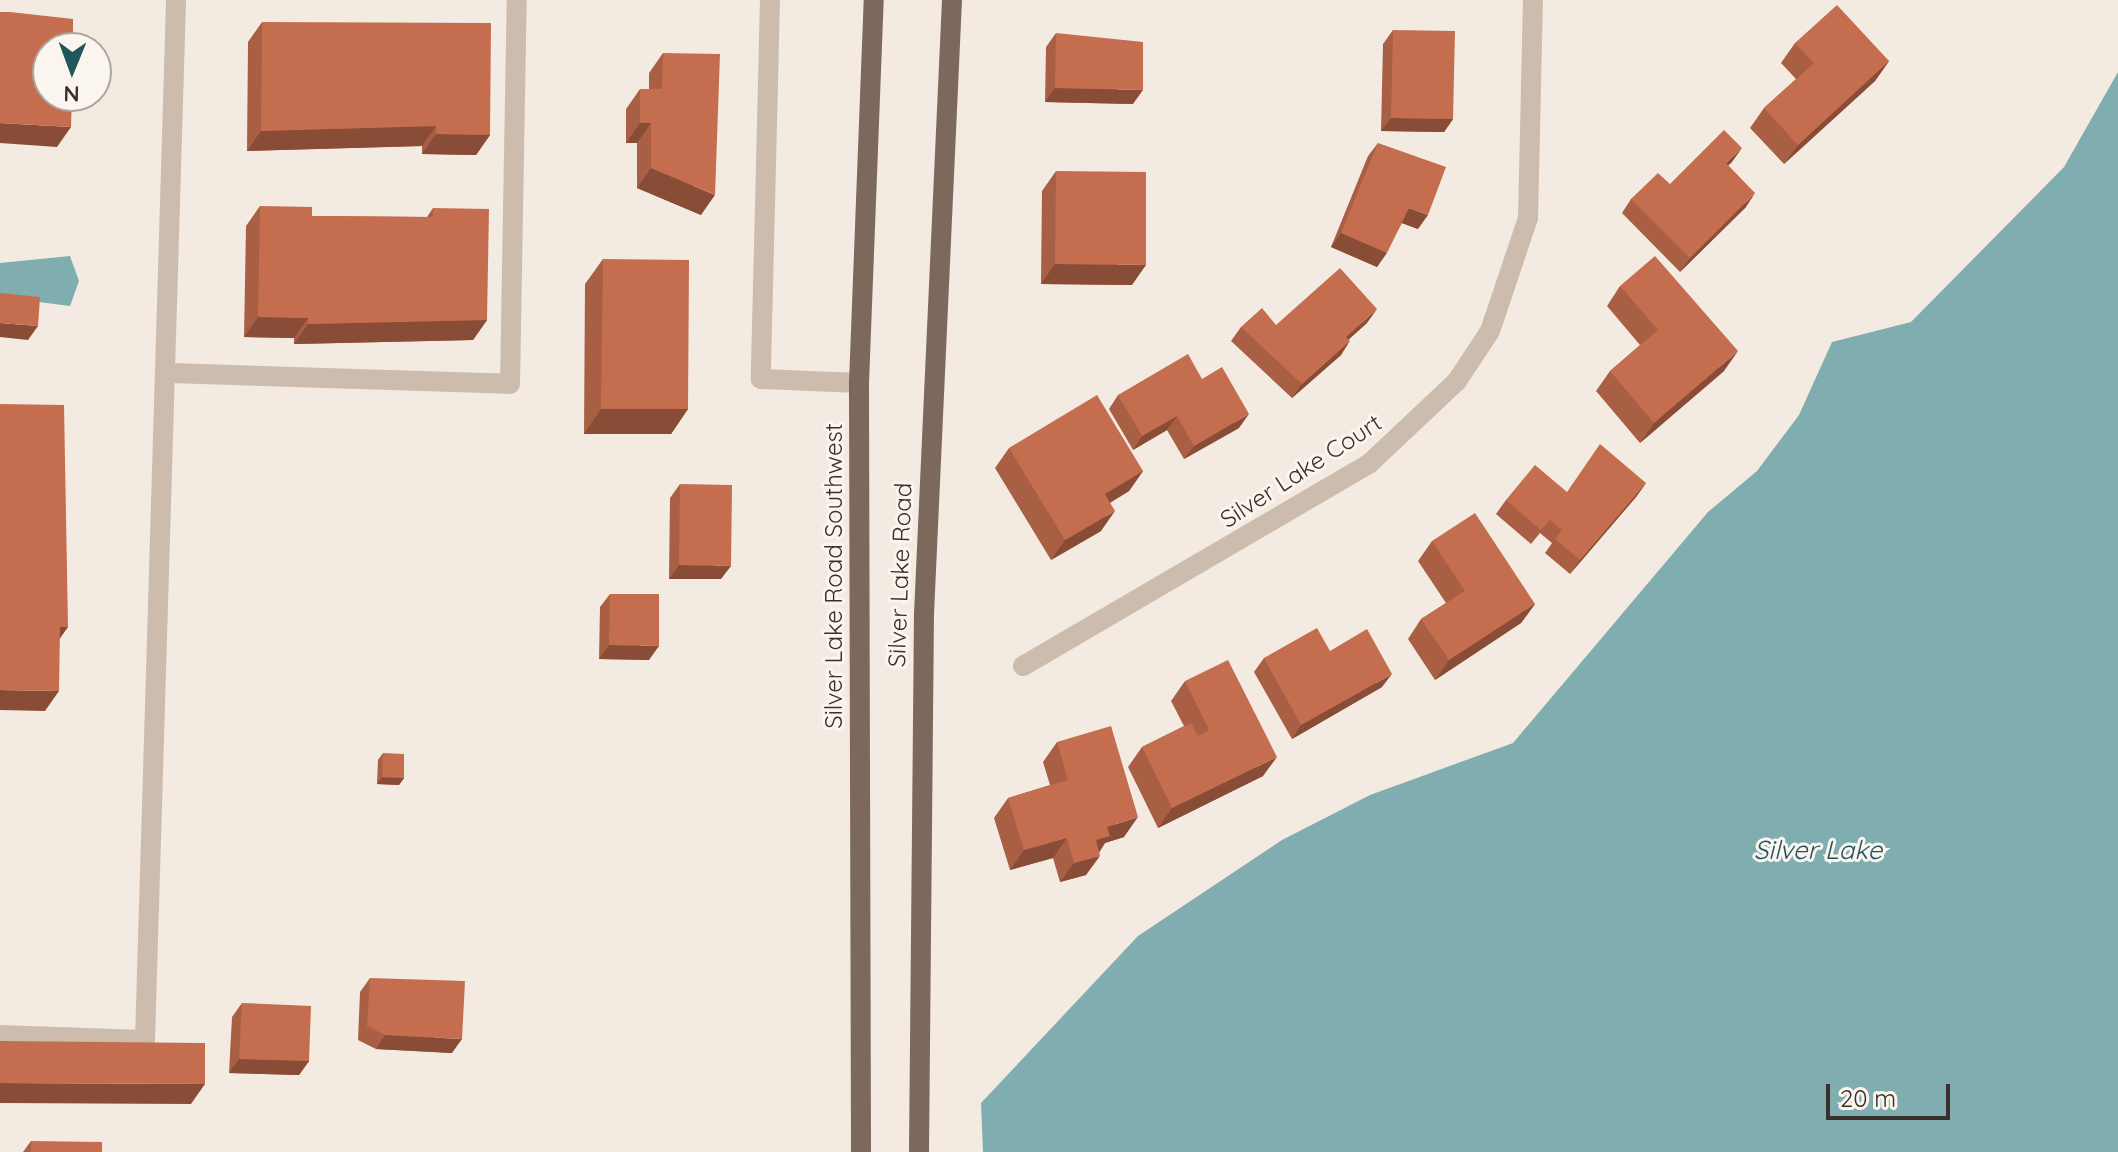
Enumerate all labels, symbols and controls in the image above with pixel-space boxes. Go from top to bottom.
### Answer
north arrow [32,32,112,112]
text: N [63,80,80,108]
street label: Silver Lake Court [1215,408,1387,534]
street label: Silver Lake Road Southwest [820,423,848,729]
street label: Silver Lake Road [882,482,918,668]
water label: Silver Lake [1754,834,1882,866]
scale bar [1830,1068,1954,1118]
text: 20 m [1840,1083,1896,1113]

